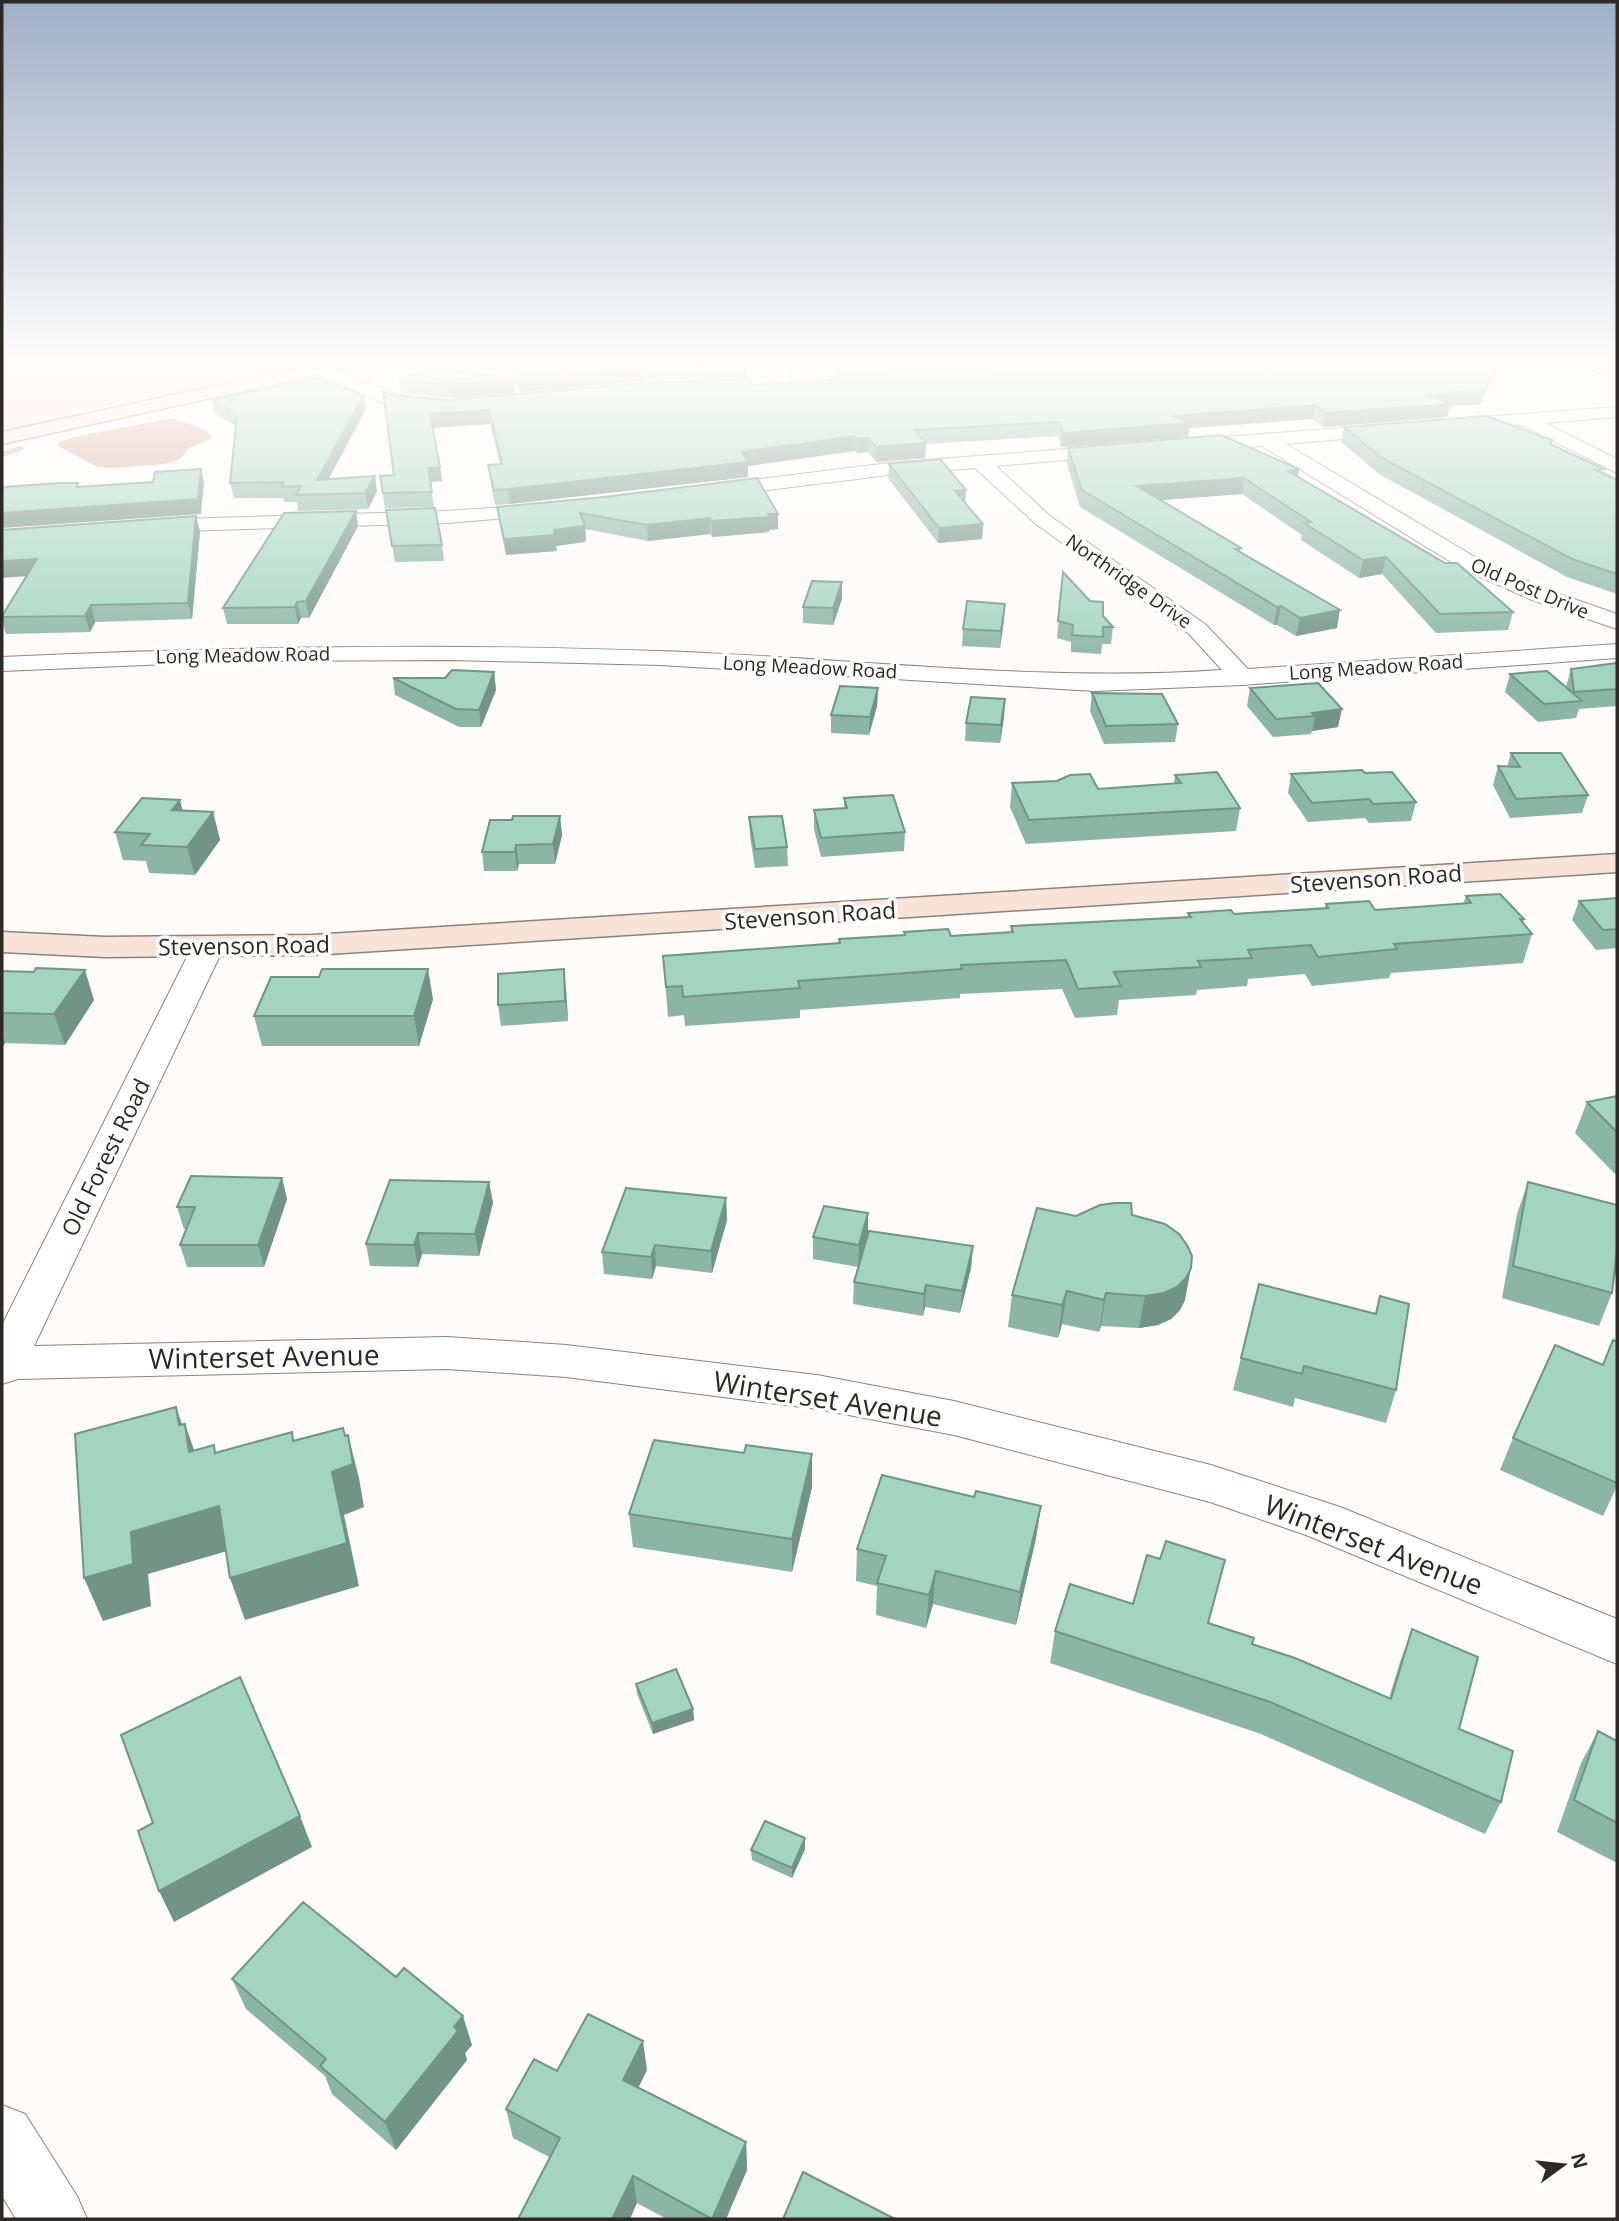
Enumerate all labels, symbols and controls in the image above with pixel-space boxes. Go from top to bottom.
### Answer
street label: Northridge Drive [1061,528,1197,634]
street label: Old Post Drive [1467,551,1593,625]
street label: Long Meadow Road [155,640,331,670]
street label: Long Meadow Road [1288,648,1464,686]
street label: Long Meadow Road [722,649,898,685]
street label: Stevenson Road [1289,856,1463,900]
street label: Stevenson Road [723,893,897,937]
street label: Stevenson Road [158,928,330,962]
street label: Old Forest Road [53,1073,157,1241]
street label: Winterset Avenue [148,1335,380,1377]
street label: Winterset Avenue [711,1361,945,1435]
street label: Winterset Avenue [1259,1485,1489,1603]
north arrow [1528,2130,1598,2200]
text: N [1565,2150,1594,2171]

